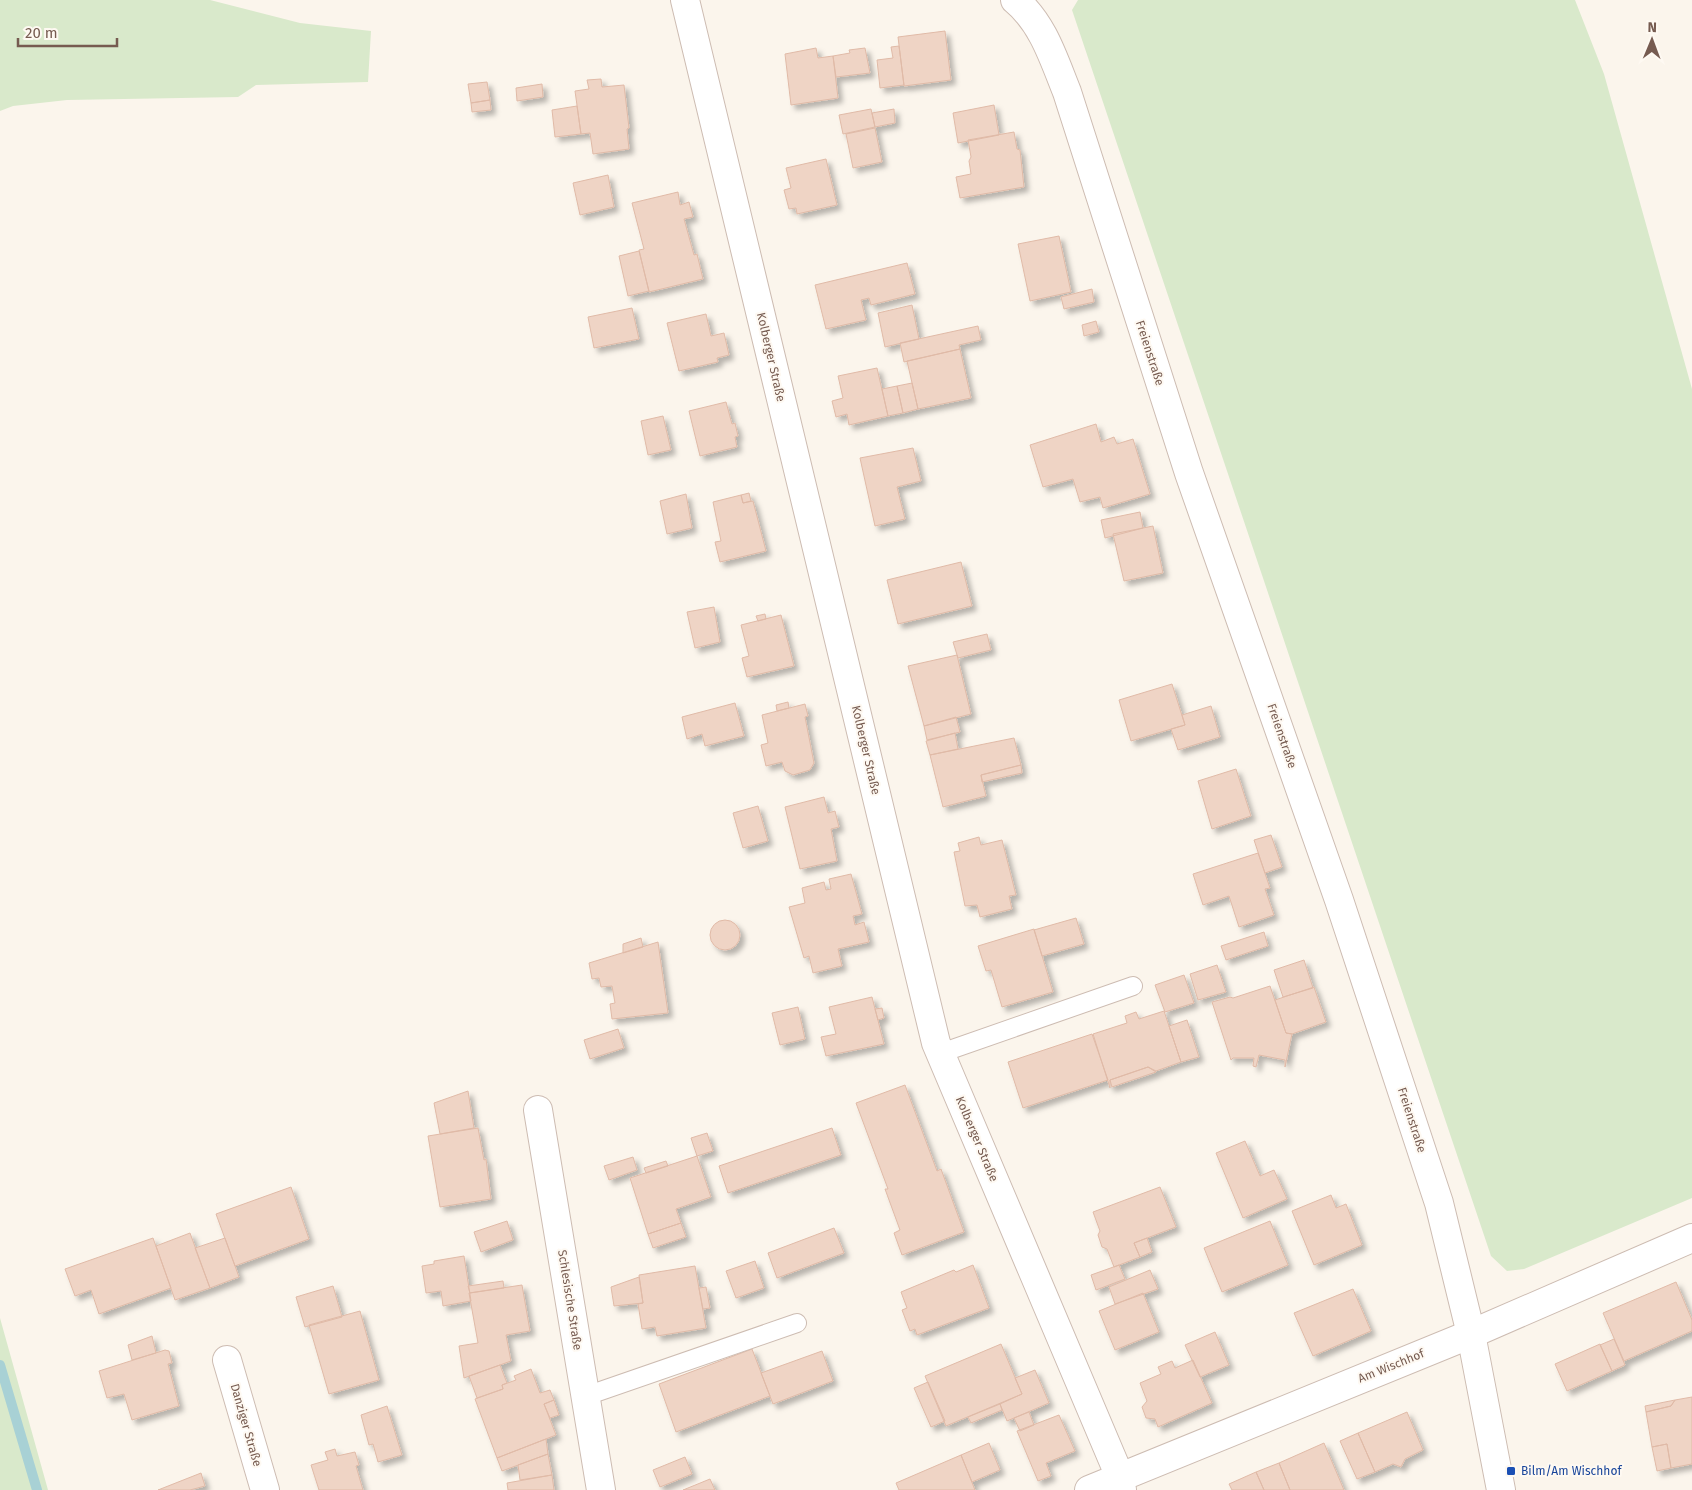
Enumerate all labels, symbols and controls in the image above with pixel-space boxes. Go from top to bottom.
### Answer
scale bar [18,15,116,47]
north arrow [1627,15,1677,65]
text: N [1647,19,1657,36]
text: 20 m [25,24,58,42]
street label: Kolberger Straße [754,311,788,403]
street label: Freienstraße [1133,319,1167,387]
street label: Freienstraße [1264,702,1300,770]
street label: Kolberger Straße [849,704,883,796]
street label: Freienstraße [1395,1086,1429,1154]
street label: Kolberger Straße [953,1094,1001,1184]
street label: Schlesische Straße [555,1249,585,1351]
street label: Am Wischhof [1356,1346,1427,1386]
street label: Danziger Straße [227,1382,265,1468]
place label: Bilm/Am Wischhof [1521,1464,1622,1478]
marker: Bilm/Am Wischhof [1505,1465,1517,1477]

